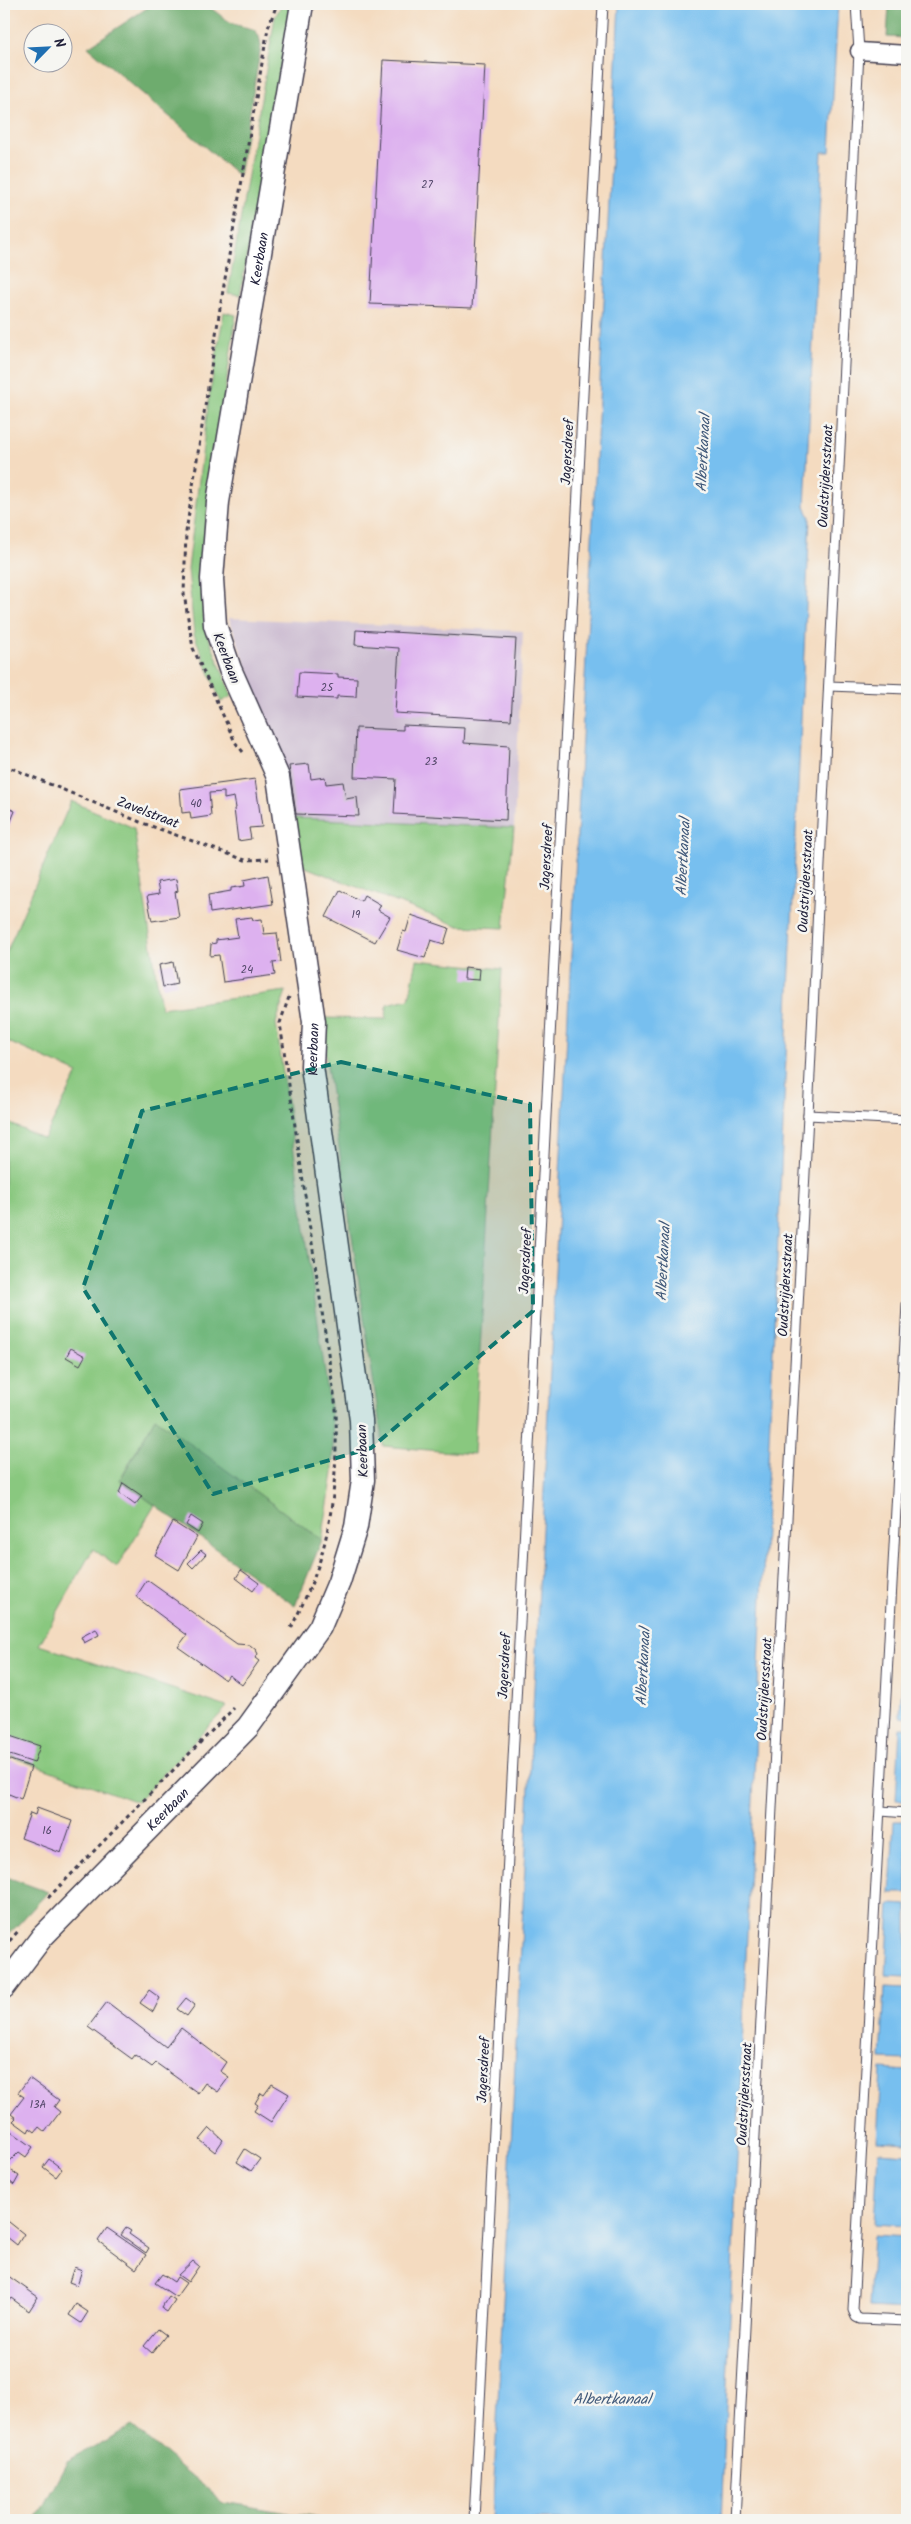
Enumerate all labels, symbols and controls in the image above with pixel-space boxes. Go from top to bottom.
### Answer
north arrow [22,22,72,72]
text: N [47,35,71,52]
house number: 27 [421,176,434,194]
street label: Keerbaan [245,231,275,287]
water label: Albertkanaal [690,410,718,493]
street label: Jagersdreef [555,417,581,486]
street label: Oudstrijdersstraat [812,423,840,528]
street label: Keerbaan [206,629,246,687]
house number: 25 [321,679,334,697]
house number: 23 [425,753,437,771]
street label: Zavelstraat [113,791,183,835]
house number: 40 [190,795,202,813]
water label: Albertkanaal [670,814,698,897]
street label: Jagersdreef [534,822,560,891]
street label: Oudstrijdersstraat [792,828,820,933]
house number: 19 [352,906,361,924]
house number: 24 [241,961,253,979]
street label: Keerbaan [302,1022,326,1078]
water label: Albertkanaal [650,1219,678,1302]
street label: Jagersdreef [513,1226,539,1295]
street label: Oudstrijdersstraat [772,1232,800,1337]
street label: Keerbaan [351,1424,375,1478]
water label: Albertkanaal [630,1624,658,1707]
street label: Jagersdreef [492,1631,518,1700]
street label: Oudstrijdersstraat [751,1636,779,1741]
street label: Keerbaan [142,1783,195,1837]
house number: 16 [42,1822,52,1840]
street label: Jagersdreef [471,2035,497,2104]
street label: Oudstrijdersstraat [731,2041,759,2146]
house number: 13A [30,2096,47,2114]
water label: Albertkanaal [573,2388,654,2412]

